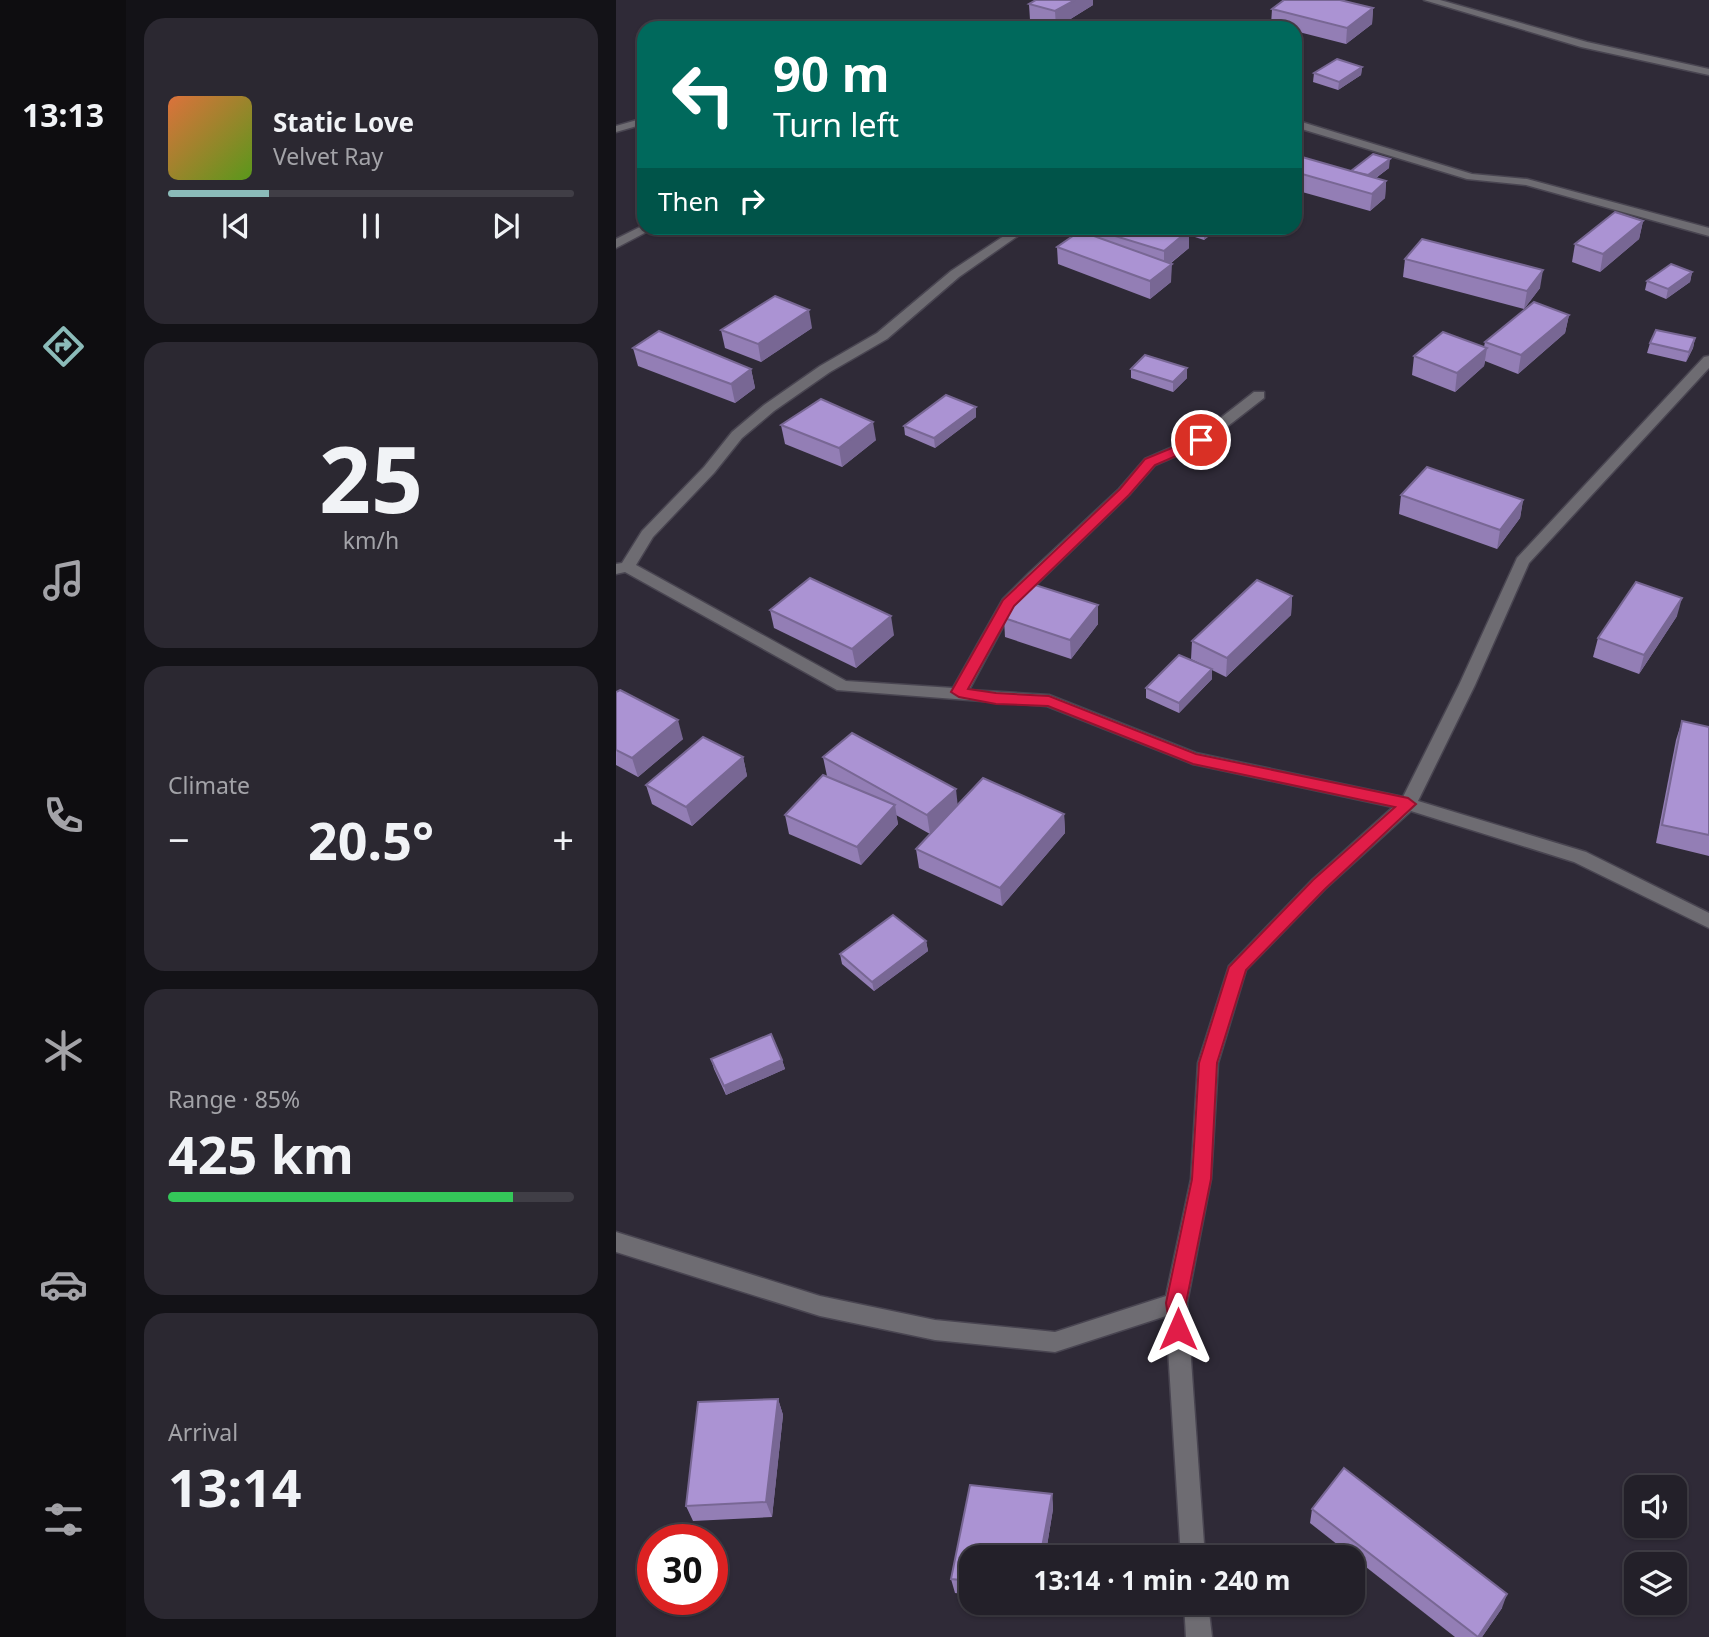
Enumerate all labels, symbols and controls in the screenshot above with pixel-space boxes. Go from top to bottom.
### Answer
text: 90 m [773,40,890,106]
icon: left [658,49,749,140]
text: 13:13 [22,93,104,136]
text: Turn left [773,103,899,146]
text: Static Love [273,104,414,140]
text: Velvet Ray [273,140,383,172]
icon: right [733,182,771,220]
text: Then [658,183,719,219]
icon: previous [217,207,255,245]
icon: pause [352,207,390,245]
icon: next [487,207,525,245]
icon: directions [39,322,88,371]
pin [1171,410,1231,470]
text: 25 [319,416,423,540]
icon: arrive [1182,421,1220,459]
text: km/h [343,524,399,556]
icon: music [39,556,88,605]
text: Climate [168,769,250,801]
icon: phone [39,791,88,840]
text: 20.5° [308,804,434,875]
text: − [168,813,190,865]
text: + [552,813,574,865]
icon: climate [39,1026,88,1075]
text: Range · 85% [168,1083,300,1115]
text: 425 km [168,1118,354,1189]
icon: car [39,1260,88,1309]
position arrow [1141,1292,1215,1366]
text: Arrival [168,1416,238,1448]
text: 13:14 [168,1451,302,1522]
map controls [1624,1475,1687,1615]
button: sound [1624,1475,1687,1538]
icon: filters [39,1495,88,1544]
speed limit sign: 30 [637,1524,728,1615]
button: layers [1624,1552,1687,1615]
text: 13:14 · 1 min · 240 m [1034,1562,1290,1598]

